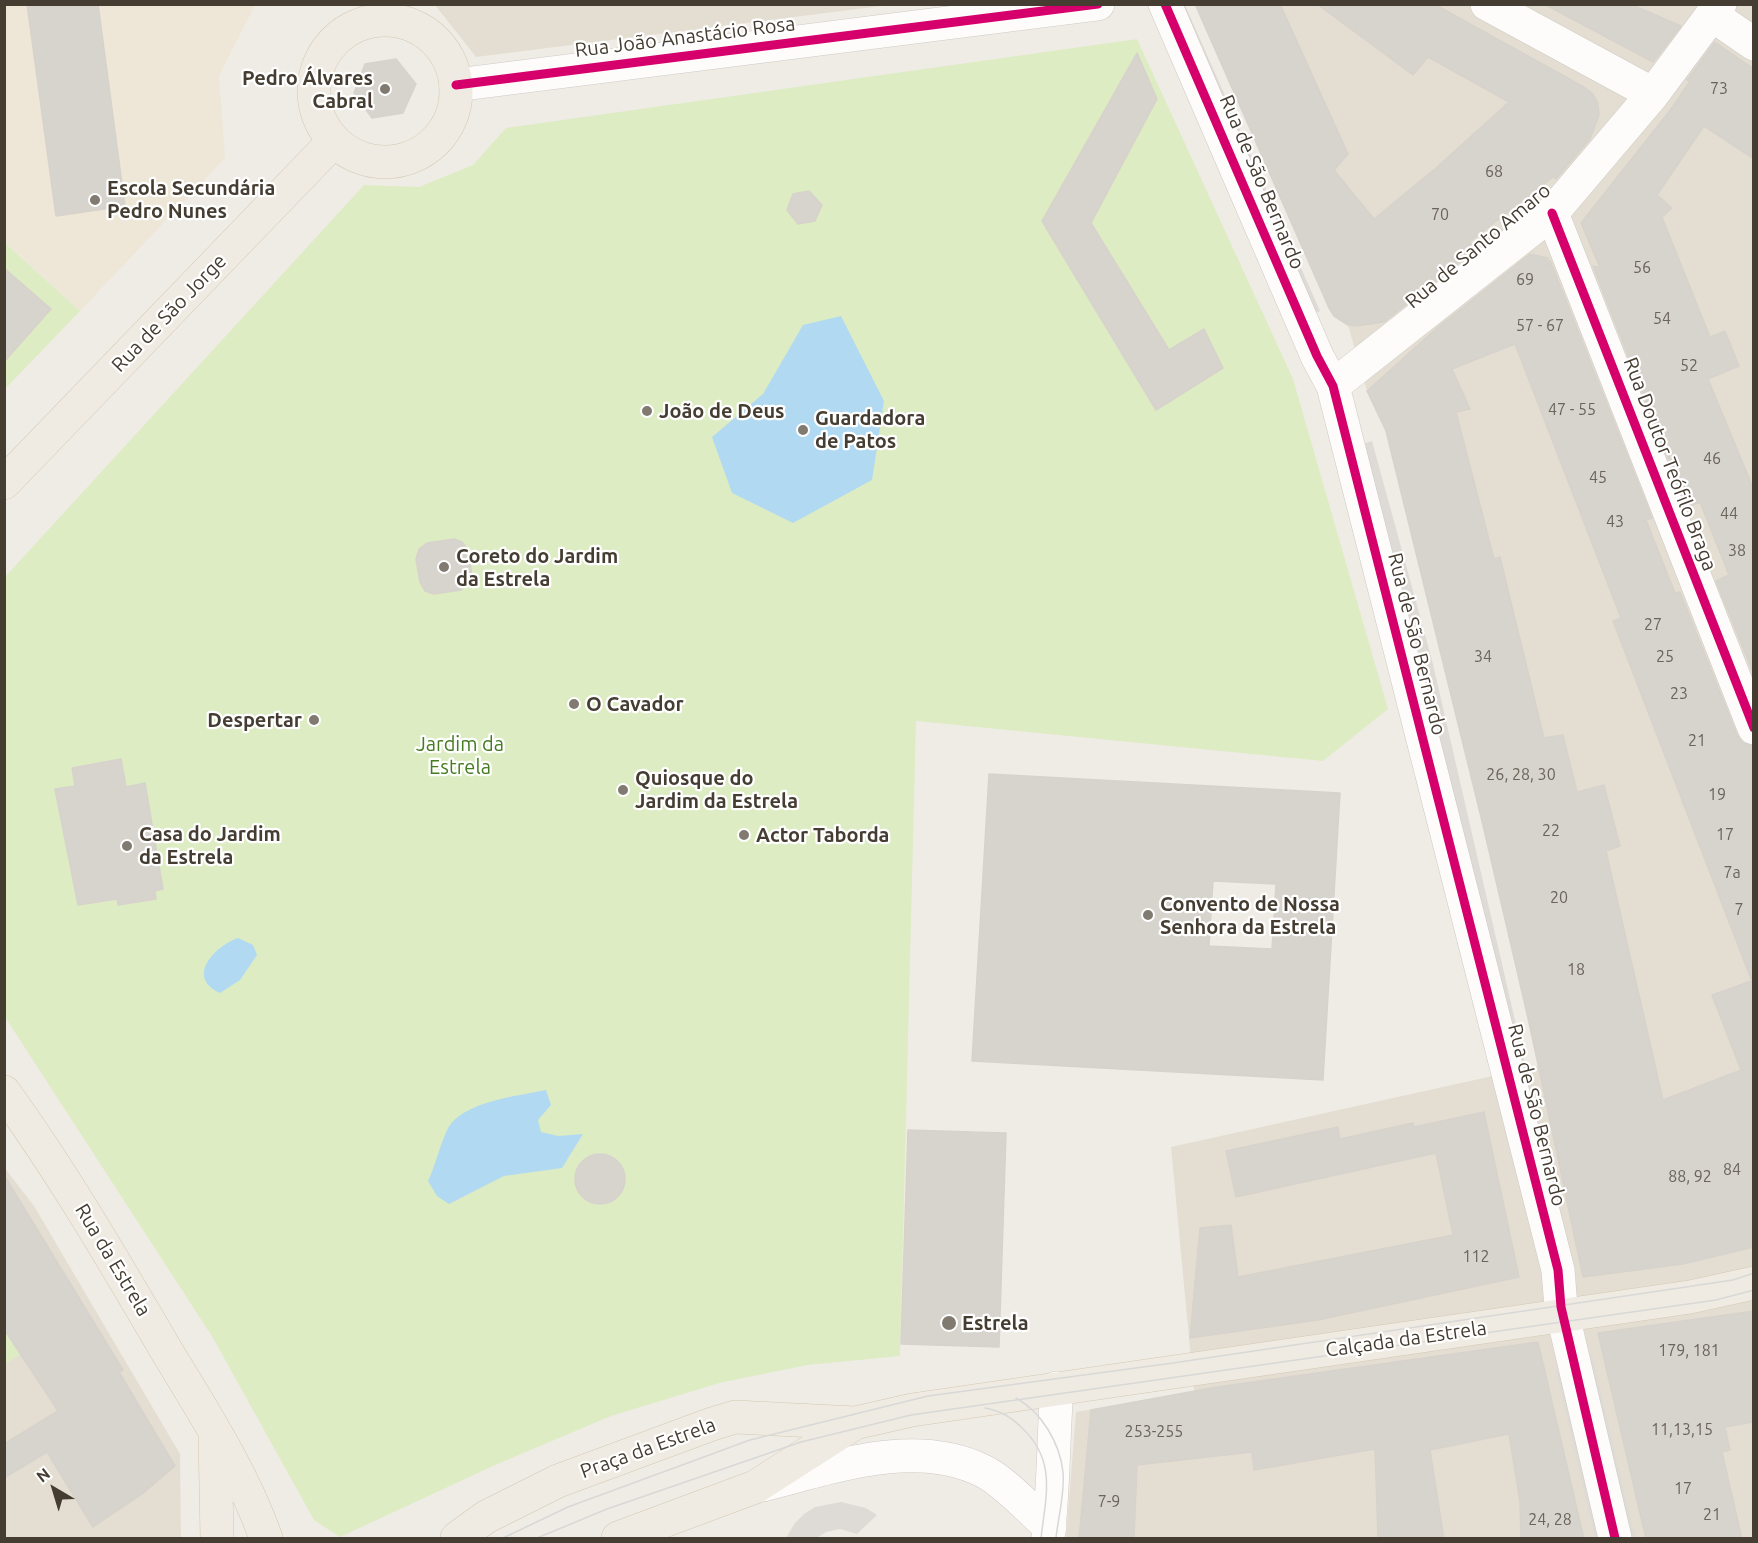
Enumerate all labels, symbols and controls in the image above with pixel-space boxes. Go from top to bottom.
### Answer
street label: Rua João Anastácio Rosa [573,12,797,62]
place label: Pedro Álvares Cabral [242,66,373,113]
house number: 73 [1710,79,1728,99]
marker: Pedro Álvares Cabral [378,82,392,96]
street label: Rua de São Bernardo [1214,91,1310,273]
house number: 68 [1485,162,1503,182]
place label: Escola Secundária Pedro Nunes [107,176,275,223]
street label: Rua de Santo Amaro [1401,178,1555,314]
marker: Escola Secundária Pedro Nunes [88,193,102,207]
house number: 70 [1431,205,1449,225]
street label: Rua de São Jorge [107,249,231,377]
house number: 56 [1633,258,1651,278]
house number: 69 [1516,270,1534,290]
house number: 54 [1653,309,1671,329]
house number: 57 - 67 [1516,316,1564,336]
street label: Rua Doutor Teófilo Braga [1618,354,1722,574]
house number: 52 [1680,356,1698,376]
place label: João de Deus [659,399,785,423]
house number: 47 - 55 [1548,400,1596,420]
marker: João de Deus [640,404,654,418]
place label: Guardadora de Patos [815,406,925,453]
marker: Guardadora de Patos [796,423,810,437]
house number: 46 [1703,449,1721,469]
house number: 45 [1589,468,1607,488]
house number: 44 [1720,504,1738,524]
house number: 43 [1606,512,1624,532]
house number: 38 [1728,541,1746,561]
place label: Coreto do Jardim da Estrela [456,544,618,591]
street label: Rua de São Bernardo [1383,550,1451,738]
marker: Coreto do Jardim da Estrela [437,560,451,574]
house number: 27 [1644,615,1662,635]
house number: 34 [1474,647,1492,667]
house number: 25 [1656,647,1674,667]
house number: 23 [1670,684,1688,704]
place label: O Cavador [586,692,684,716]
marker: O Cavador [567,697,581,711]
place label: Despertar [207,708,302,732]
marker: Despertar [307,713,321,727]
house number: 21 [1688,731,1706,751]
park label: Jardim da Estrela [416,732,504,779]
house number: 26, 28, 30 [1486,765,1556,785]
place label: Quiosque do Jardim da Estrela [635,766,798,813]
marker: Quiosque do Jardim da Estrela [616,783,630,797]
house number: 19 [1708,785,1726,805]
house number: 22 [1542,821,1560,841]
place label: Casa do Jardim da Estrela [139,822,281,869]
place label: Actor Taborda [756,823,889,847]
house number: 17 [1716,825,1734,845]
marker: Actor Taborda [737,828,751,842]
marker: Casa do Jardim da Estrela [120,839,134,853]
house number: 7a [1723,863,1741,883]
house number: 20 [1550,888,1568,908]
place label: Convento de Nossa Senhora da Estrela [1160,892,1340,939]
house number: 7 [1734,900,1744,920]
marker: Convento de Nossa Senhora da Estrela [1141,908,1155,922]
house number: 18 [1567,960,1585,980]
street label: Rua de São Bernardo [1503,1021,1571,1209]
house number: 84 [1723,1160,1741,1180]
house number: 88, 92 [1668,1167,1712,1187]
street label: Rua da Estrela [70,1199,156,1321]
house number: 112 [1462,1247,1490,1267]
place label: Estrela [962,1311,1029,1335]
marker: Estrela [940,1314,958,1332]
street label: Calçada da Estrela [1324,1316,1488,1362]
house number: 179, 181 [1658,1341,1720,1361]
street label: Praça da Estrela [577,1412,719,1484]
house number: 11,13,15 [1651,1420,1713,1440]
house number: 253-255 [1125,1422,1183,1442]
north arrow [24,1459,84,1519]
text: N [33,1464,53,1486]
house number: 17 [1674,1479,1692,1499]
house number: 7-9 [1098,1492,1120,1512]
house number: 21 [1703,1505,1721,1525]
house number: 24, 28 [1528,1510,1572,1530]

